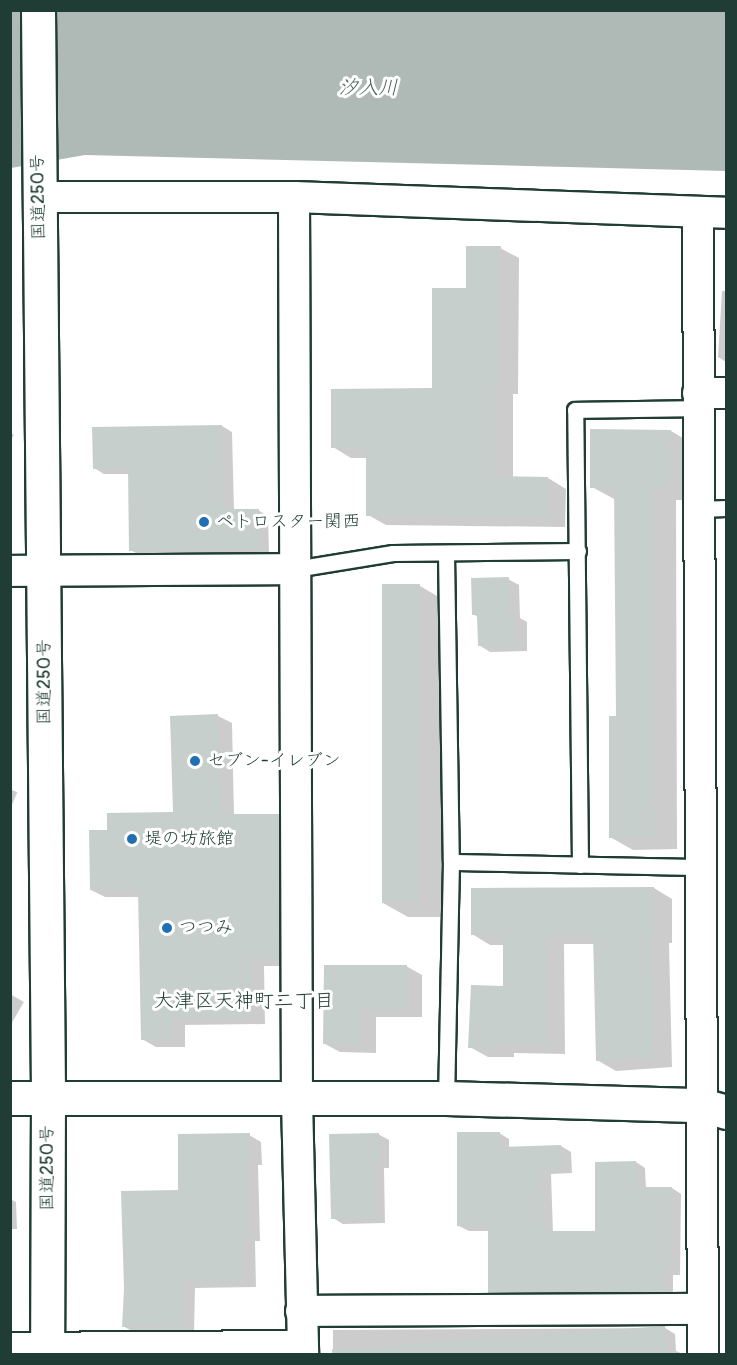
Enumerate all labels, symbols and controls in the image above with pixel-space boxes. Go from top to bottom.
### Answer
water label: 汐入川 [338,75,398,99]
street label: 国道250号 [27,154,51,240]
place label: ペトロスター関西 [216,511,360,533]
marker: ペトロスター関西 [197,515,211,529]
street label: 国道250号 [34,639,56,725]
place label: セブン-イレブン [207,750,341,772]
marker: セブン-イレブン [188,754,202,768]
place label: 堤の坊旅館 [144,828,234,850]
marker: 堤の坊旅館 [125,832,139,846]
place label: つつみ [179,917,233,939]
marker: つつみ [160,921,174,935]
district label: 大津区天神町二丁目 [154,988,334,1012]
street label: 国道250号 [37,1125,59,1211]

